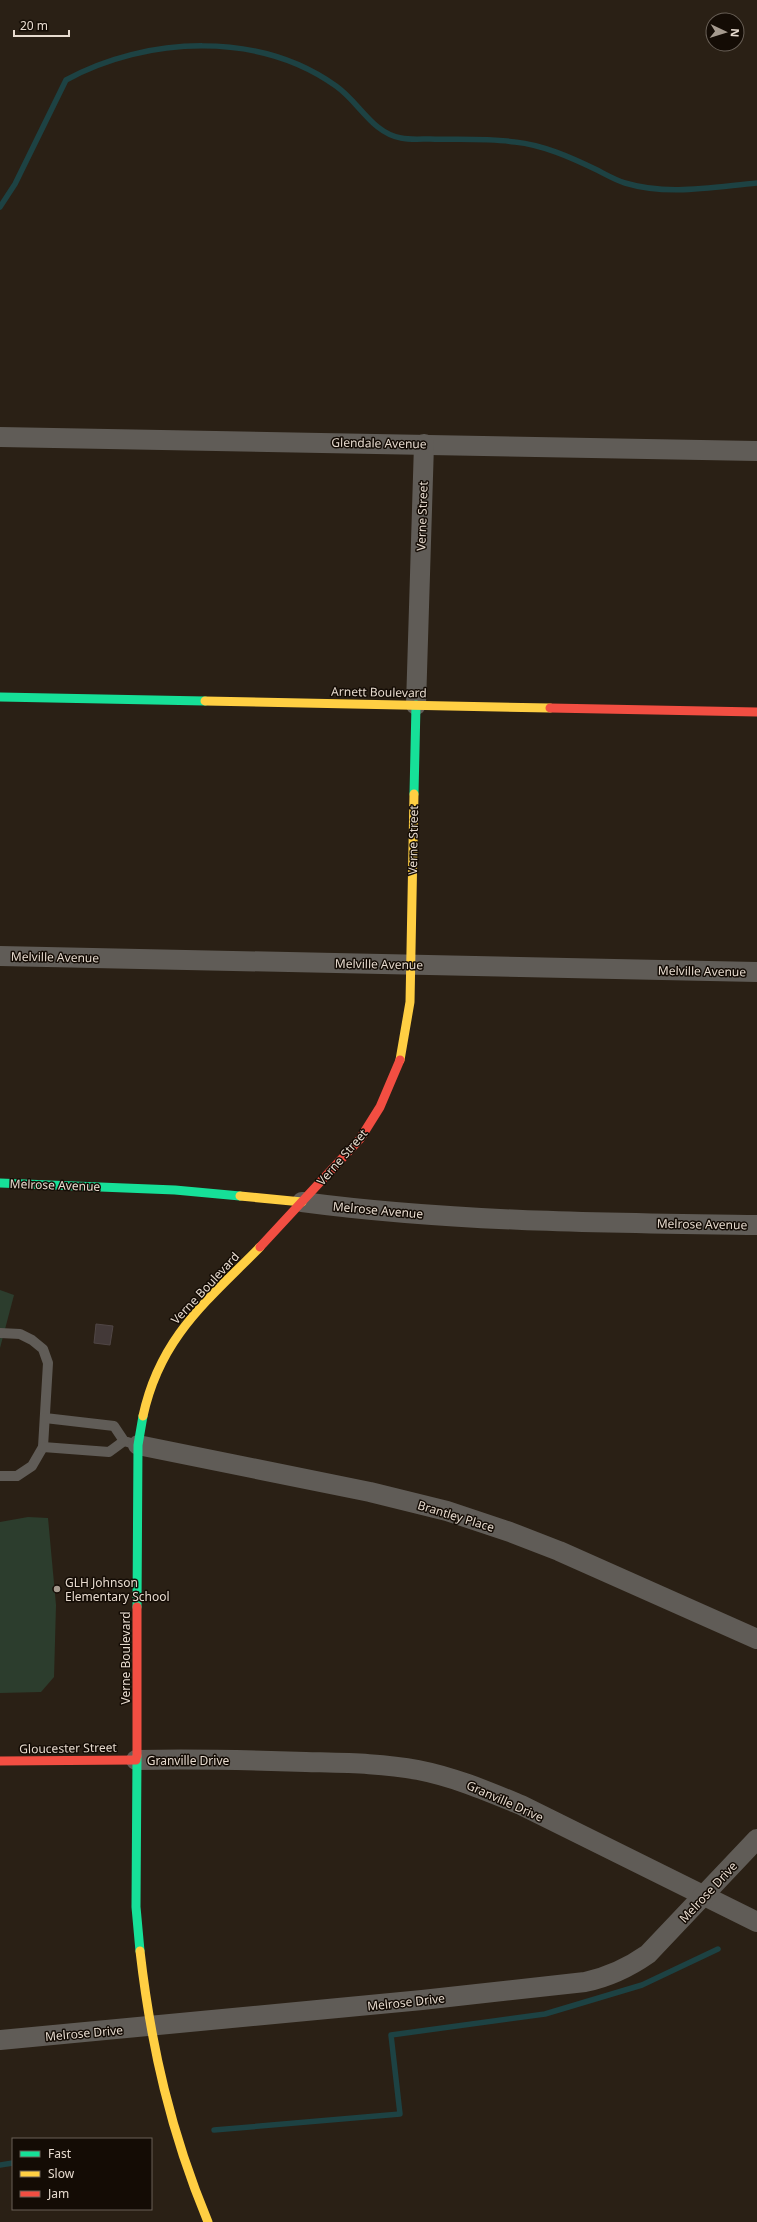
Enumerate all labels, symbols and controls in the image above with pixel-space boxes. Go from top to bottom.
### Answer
scale bar [14,12,69,38]
north arrow [705,12,745,52]
text: 20 m [20,17,48,34]
text: N [728,28,743,38]
street label: Glendale Avenue [331,434,427,452]
street label: Verne Street [412,480,432,551]
street label: Arnett Boulevard [331,683,427,701]
street label: Verne Street [404,804,422,875]
street label: Melville Avenue [11,948,99,966]
street label: Melville Avenue [335,955,423,973]
street label: Melville Avenue [658,962,746,980]
street label: Verne Street [313,1125,372,1189]
street label: Melrose Avenue [9,1175,101,1195]
street label: Melrose Avenue [332,1198,424,1222]
street label: Melrose Avenue [657,1215,748,1233]
street label: Verne Boulevard [167,1248,243,1328]
street label: Brantley Place [416,1496,497,1536]
place label: GLH Johnson Elementary School [65,1574,170,1605]
marker: GLH Johnson Elementary School [52,1584,62,1594]
street label: Verne Boulevard [117,1611,134,1705]
street label: Gloucester Street [19,1739,118,1757]
street label: Granville Drive [147,1752,229,1769]
street label: Granville Drive [464,1776,546,1826]
street label: Melrose Drive [675,1858,741,1926]
street label: Melrose Drive [366,1989,446,2015]
street label: Melrose Drive [44,2021,124,2045]
legend [12,2138,152,2210]
text: Fast [48,2145,72,2162]
text: Slow [48,2165,75,2182]
text: Jam [47,2185,69,2202]

